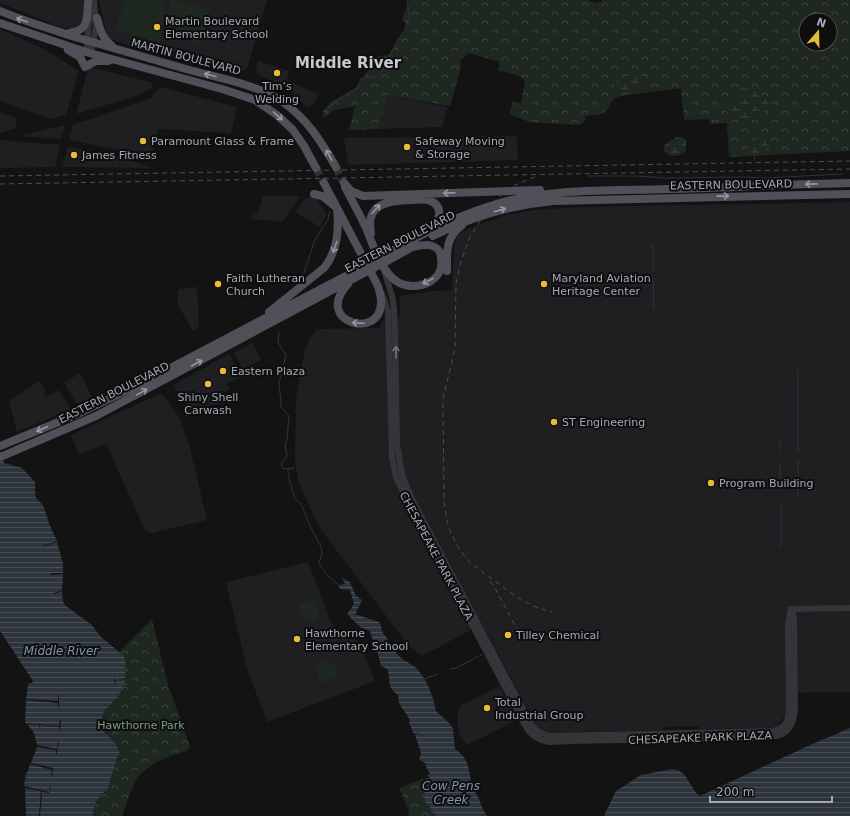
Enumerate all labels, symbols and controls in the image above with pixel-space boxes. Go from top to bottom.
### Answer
north arrow [798,12,838,52]
one-way arrow [16,15,28,23]
place label: Martin Boulevard Elementary School [165,15,268,41]
text: N [815,15,828,31]
marker: Martin Boulevard Elementary School [152,22,162,32]
street label: MARTIN BOULEVARD [130,36,242,78]
district label: Middle River [295,54,402,72]
marker: Tim’s Welding [272,68,282,78]
one-way arrow [204,71,217,79]
place label: Tim’s Welding [255,80,299,106]
one-way arrow [273,112,284,121]
place label: Paramount Glass & Frame [151,135,294,148]
place label: Safeway Moving & Storage [415,135,505,161]
marker: Paramount Glass & Frame [138,136,148,146]
marker: Safeway Moving & Storage [402,142,412,152]
place label: James Fitness [81,149,157,162]
one-way arrow [324,149,332,161]
marker: James Fitness [69,150,79,160]
street label: EASTERN BOULEVARD [670,177,792,193]
one-way arrow [805,180,818,187]
one-way arrow [443,189,456,197]
one-way arrow [716,193,729,200]
one-way arrow [372,204,381,214]
one-way arrow [493,206,506,213]
street label: EASTERN BOULEVARD [343,208,457,276]
one-way arrow [331,240,339,252]
place label: Faith Lutheran Church [226,272,305,298]
place label: Maryland Aviation Heritage Center [552,272,651,298]
one-way arrow [422,278,434,286]
marker: Faith Lutheran Church [213,279,223,289]
marker: Maryland Aviation Heritage Center [539,279,549,289]
one-way arrow [352,320,365,327]
one-way arrow [392,346,400,359]
street label: EASTERN BOULEVARD [57,359,171,427]
one-way arrow [191,359,203,366]
place label: Eastern Plaza [231,365,305,378]
marker: Eastern Plaza [218,366,228,376]
marker: Shiny Shell Carwash [203,379,213,389]
one-way arrow [136,388,148,396]
place label: Shiny Shell Carwash [178,391,238,417]
place label: ST Engineering [562,416,645,429]
marker: ST Engineering [549,417,559,427]
one-way arrow [37,426,49,434]
place label: Program Building [719,477,814,490]
marker: Program Building [706,478,716,488]
street label: CHESAPEAKE PARK PLAZA [397,489,476,623]
place label: Hawthorne Elementary School [305,627,408,653]
place label: Tilley Chemical [515,629,599,642]
marker: Tilley Chemical [503,630,513,640]
marker: Hawthorne Elementary School [292,634,302,644]
water label: Middle River [24,644,99,658]
place label: Total Industrial Group [494,696,584,722]
marker: Total Industrial Group [482,703,492,713]
park label: Hawthorne Park [97,719,185,732]
street label: CHESAPEAKE PARK PLAZA [628,729,773,747]
scale bar [710,778,832,804]
water label: Cow Pens Creek [422,779,480,807]
text: 200 m [716,785,754,799]

